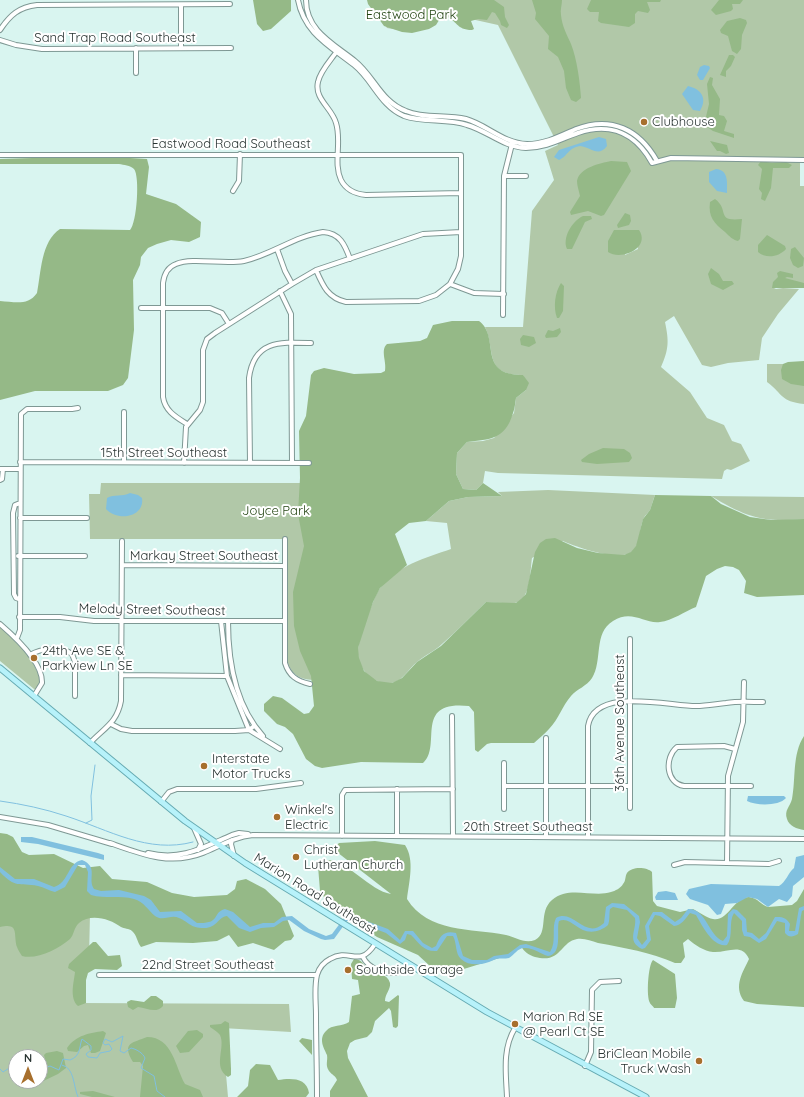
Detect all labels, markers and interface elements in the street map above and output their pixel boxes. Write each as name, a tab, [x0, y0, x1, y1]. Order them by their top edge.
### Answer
park label: Eastwood Park	[366, 7, 456, 23]
street label: Sand Trap Road Southeast	[34, 30, 196, 46]
place label: Clubhouse	[652, 114, 715, 130]
marker: Clubhouse	[639, 117, 649, 127]
street label: Eastwood Road Southeast	[151, 136, 311, 152]
street label: 15th Street Southeast	[101, 445, 227, 461]
park label: Joyce Park	[242, 503, 310, 519]
street label: Markay Street Southeast	[130, 548, 278, 564]
street label: Melody Street Southeast	[78, 601, 226, 619]
place label: 24th Ave SE & Parkview Ln SE	[42, 643, 133, 674]
marker: 24th Ave SE & Parkview Ln SE	[29, 653, 39, 663]
street label: 36th Avenue Southeast	[612, 654, 628, 792]
place label: Interstate Motor Trucks	[212, 751, 291, 782]
marker: Interstate Motor Trucks	[199, 761, 209, 771]
place label: Winkel's Electric	[285, 802, 333, 833]
marker: Winkel's Electric	[272, 812, 282, 822]
street label: 20th Street Southeast	[463, 819, 593, 835]
place label: Christ Lutheran Church	[304, 842, 403, 873]
street label: Marion Road Southeast	[251, 850, 379, 938]
marker: Christ Lutheran Church	[291, 852, 301, 862]
street label: 22nd Street Southeast	[142, 957, 274, 973]
place label: Southside Garage	[356, 962, 463, 978]
marker: Southside Garage	[343, 965, 353, 975]
place label: Marion Rd SE @ Pearl Ct SE	[523, 1009, 605, 1040]
marker: Marion Rd SE @ Pearl Ct SE	[510, 1019, 520, 1029]
place label: BriClean Mobile Truck Wash	[598, 1046, 691, 1077]
north arrow	[8, 1049, 48, 1089]
text: N	[24, 1051, 32, 1065]
marker: BriClean Mobile Truck Wash	[694, 1056, 704, 1066]

